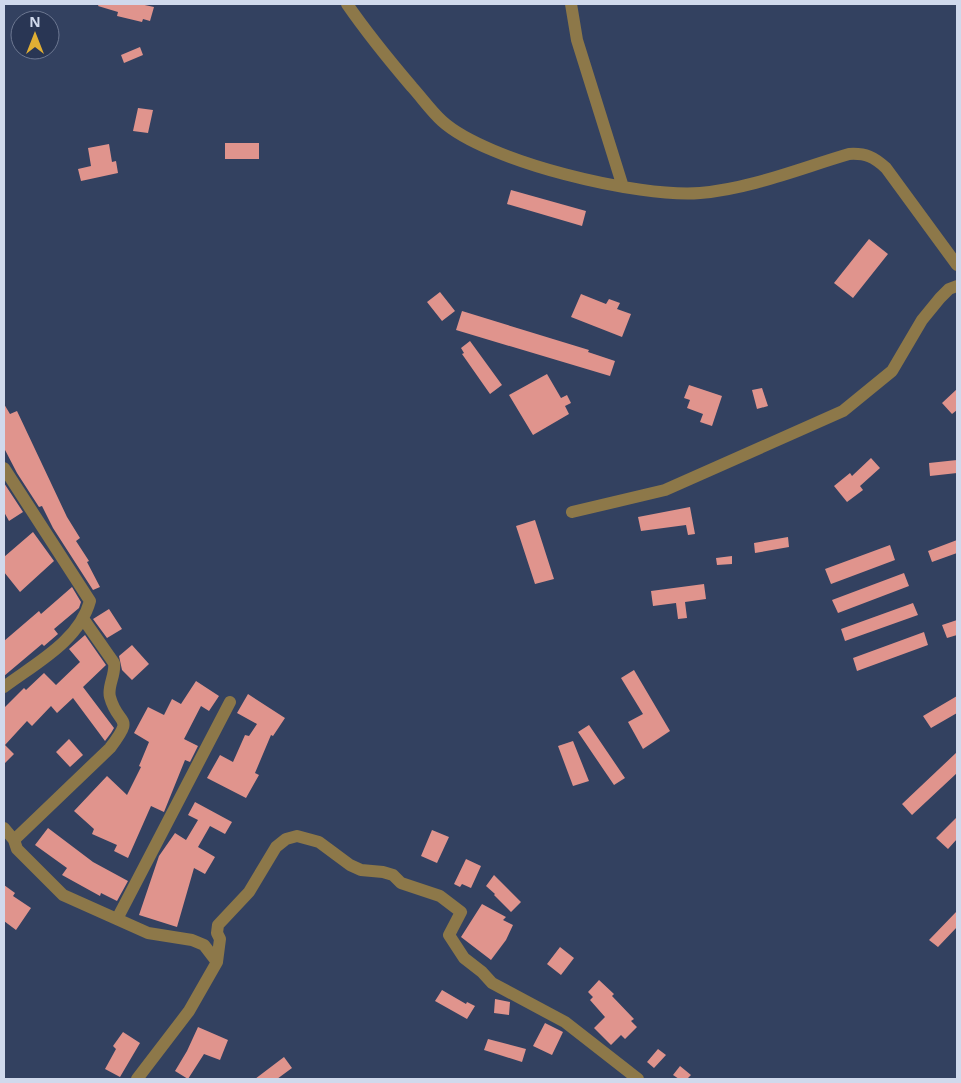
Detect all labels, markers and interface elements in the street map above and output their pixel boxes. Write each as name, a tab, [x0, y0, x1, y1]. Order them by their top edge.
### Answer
north arrow	[10, 10, 60, 60]
text: N	[29, 12, 41, 31]

